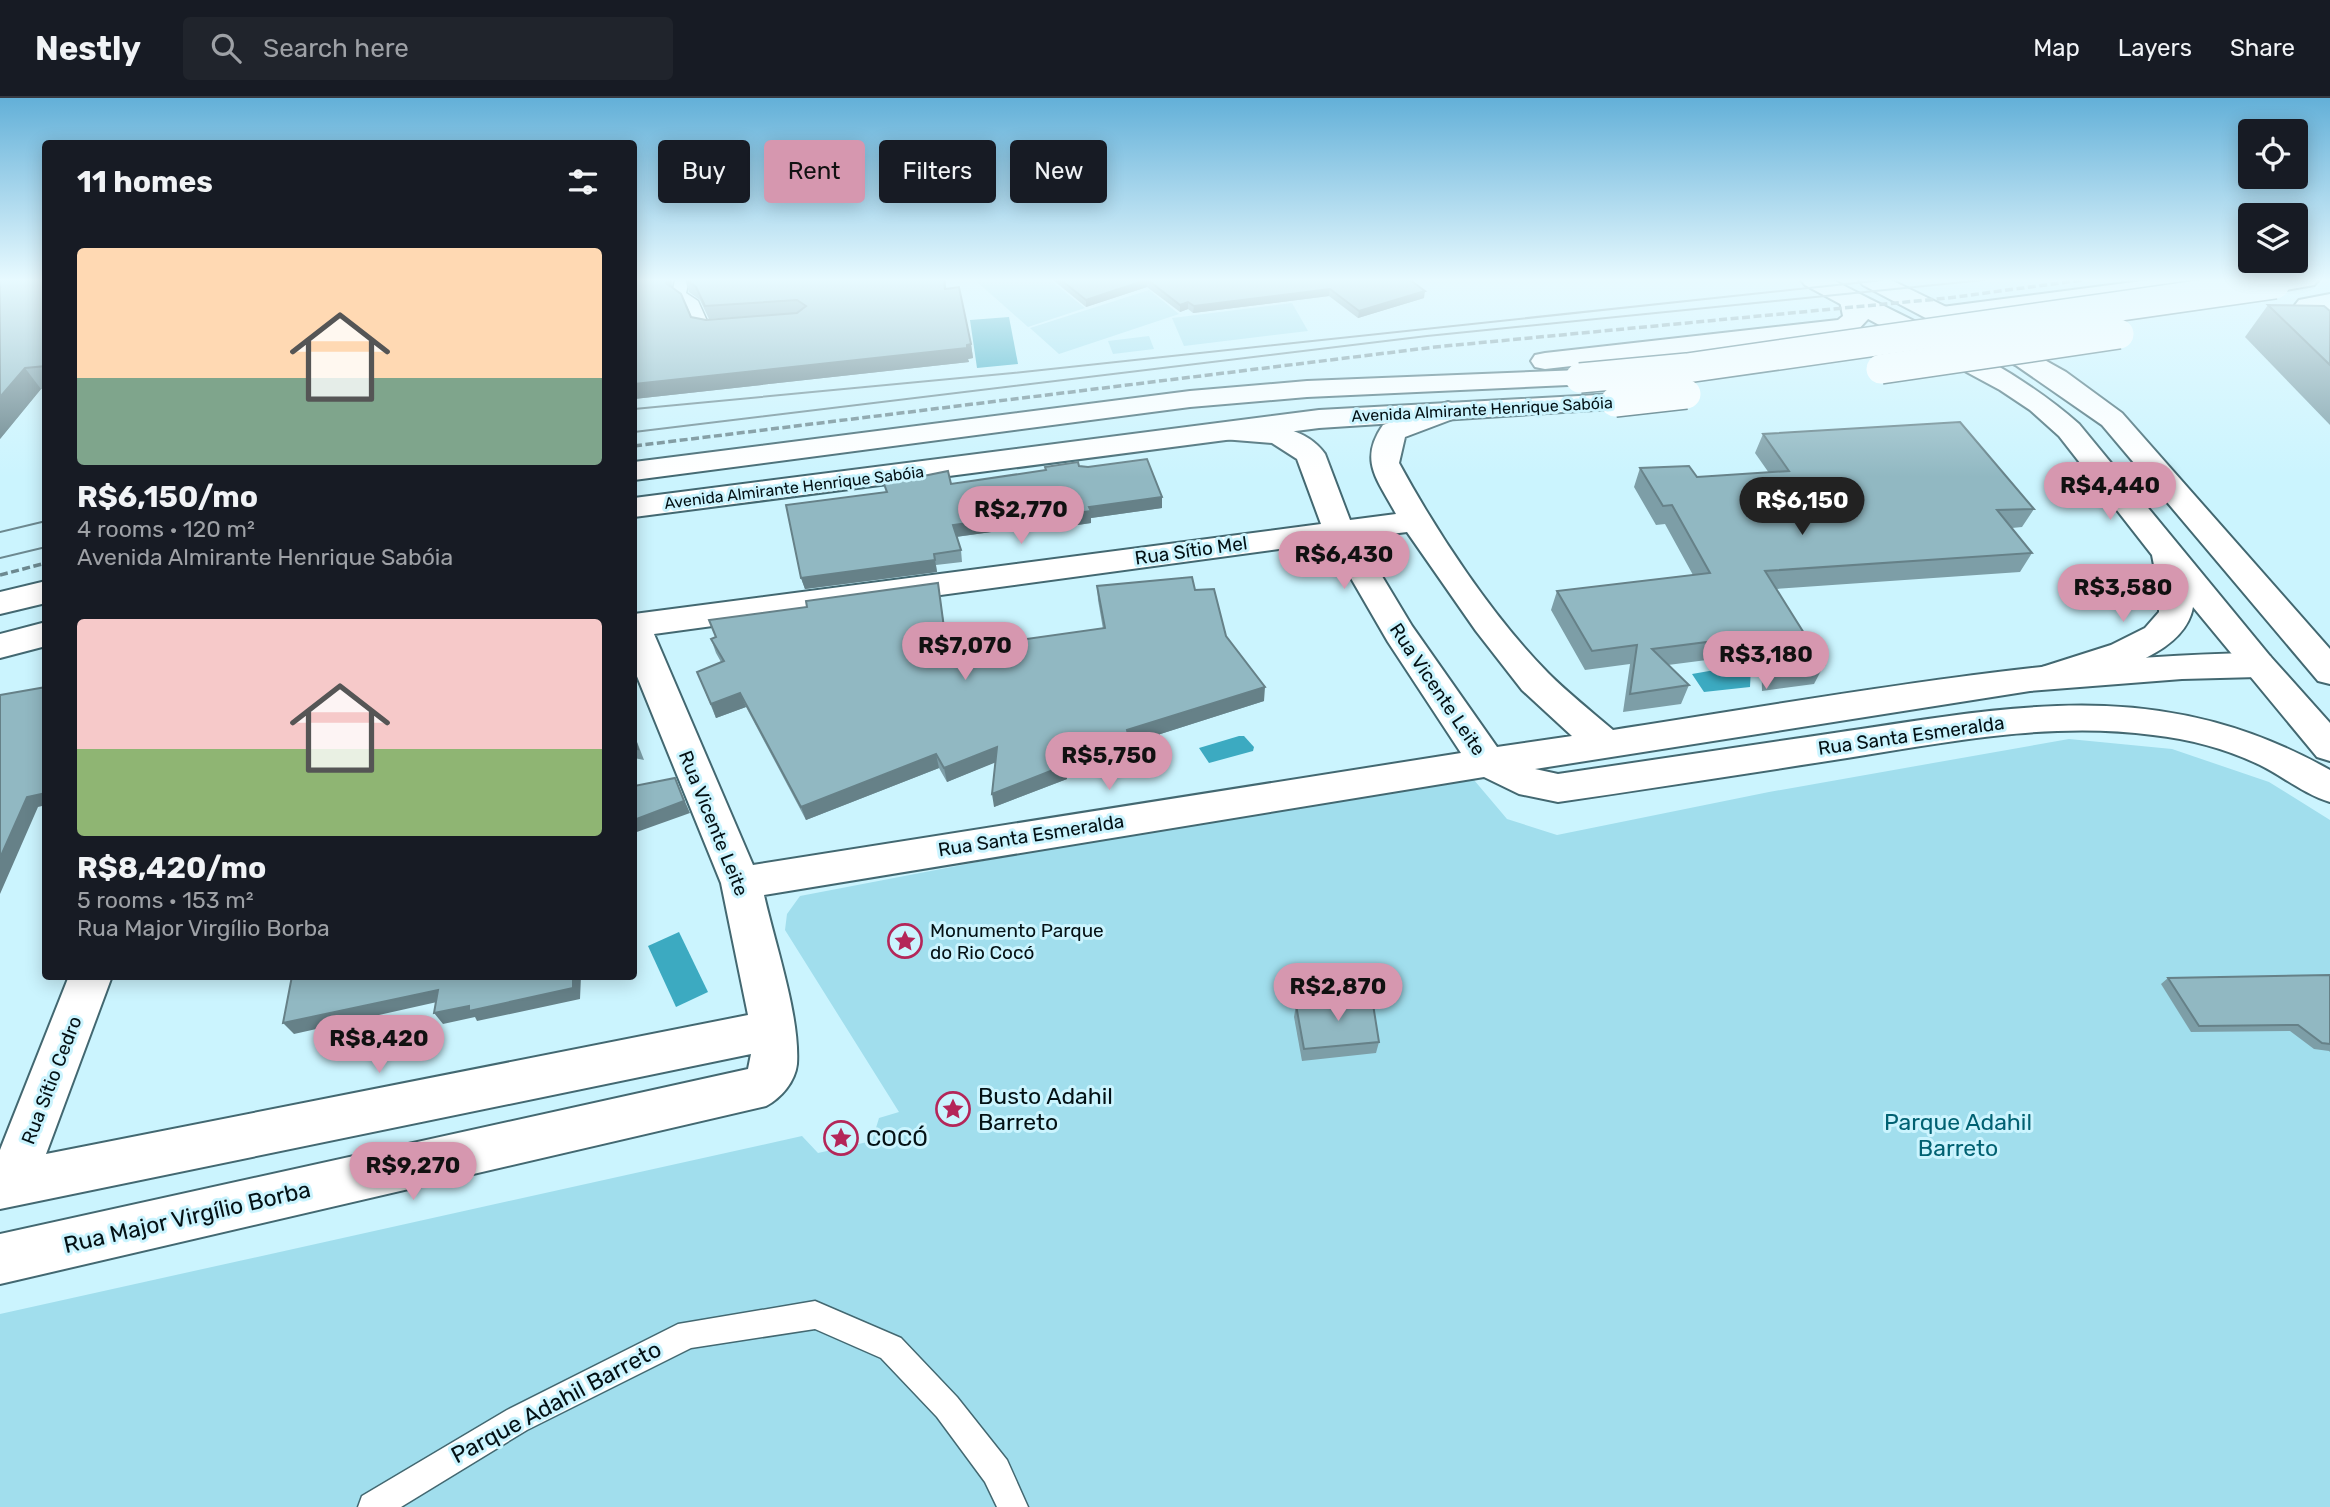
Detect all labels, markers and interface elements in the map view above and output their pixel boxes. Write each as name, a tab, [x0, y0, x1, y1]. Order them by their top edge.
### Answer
search box	[183, 17, 673, 80]
text: Nestly	[35, 29, 141, 68]
icon: search	[207, 29, 245, 67]
text: Search here	[263, 33, 409, 64]
text: Map	[2033, 34, 2080, 62]
text: Layers	[2118, 34, 2192, 62]
text: Share	[2230, 34, 2295, 62]
map controls	[2238, 119, 2308, 273]
button: locate	[2238, 119, 2308, 189]
chip: Buy	[658, 140, 750, 203]
chip: Rent	[764, 140, 865, 203]
chip: Filters	[879, 140, 996, 203]
chip: New	[1010, 140, 1107, 203]
icon: filters	[564, 163, 602, 201]
text: 11 homes	[77, 164, 213, 200]
button: layers	[2238, 203, 2308, 273]
icon: home	[277, 294, 403, 420]
street label: Avenida Almirante Henrique Sabóia	[1351, 393, 1613, 426]
street label: Avenida Almirante Henrique Sabóia	[663, 462, 925, 513]
pin: R$4,440	[2045, 462, 2175, 522]
text: R$4,440	[2060, 471, 2160, 499]
pin: R$6,150	[1737, 478, 1867, 537]
text: R$6,150/mo	[77, 479, 258, 515]
pin: R$2,770	[956, 486, 1086, 546]
text: R$6,150	[1755, 486, 1849, 514]
text: R$2,770	[974, 495, 1068, 523]
text: 4 rooms · 120 m²	[77, 515, 255, 543]
street label: Rua Sítio Mel	[1133, 531, 1249, 570]
pin: R$6,430	[1279, 532, 1409, 591]
text: R$6,430	[1295, 540, 1393, 568]
text: Avenida Almirante Henrique Sabóia	[77, 543, 453, 571]
pin: R$3,580	[2058, 564, 2188, 624]
text: R$3,580	[2074, 573, 2172, 601]
street label: Rua Vicente Leite	[1385, 619, 1490, 760]
pin: R$7,070	[900, 622, 1030, 682]
text: R$7,070	[918, 631, 1012, 659]
pin: R$3,180	[1701, 632, 1831, 691]
text: R$3,180	[1719, 640, 1813, 668]
icon: home	[277, 665, 403, 791]
street label: Rua Santa Esmeralda	[1816, 711, 2006, 760]
pin: R$5,750	[1044, 732, 1174, 792]
text: R$5,750	[1061, 741, 1157, 769]
street label: Rua Vicente Leite	[674, 747, 753, 899]
street label: Rua Santa Esmeralda	[936, 809, 1126, 862]
text: R$8,420/mo	[77, 850, 266, 886]
text: 5 rooms · 153 m²	[77, 886, 254, 914]
text: Rua Major Virgílio Borba	[77, 914, 330, 942]
place label: Monumento Parque do Rio Cocó	[930, 919, 1104, 964]
place icon: Monumento Parque do Rio Cocó	[886, 922, 924, 960]
pin: R$2,870	[1273, 964, 1403, 1023]
text: R$2,870	[1290, 972, 1386, 1000]
street label: Rua Sítio Cedro	[16, 1013, 86, 1148]
pin: R$8,420	[314, 1016, 444, 1075]
text: R$8,420	[329, 1024, 429, 1052]
place label: Busto Adahil Barreto	[978, 1082, 1113, 1136]
place icon: Busto Adahil Barreto	[934, 1090, 972, 1128]
park label: Parque Adahil Barreto	[1884, 1108, 2032, 1162]
place icon: COCÓ	[822, 1119, 860, 1157]
place label: COCÓ	[866, 1124, 928, 1152]
pin: R$9,270	[348, 1142, 478, 1202]
text: R$9,270	[366, 1151, 460, 1179]
street label: Rua Major Virgílio Borba	[61, 1175, 313, 1259]
street label: Parque Adahil Barreto	[446, 1335, 666, 1469]

